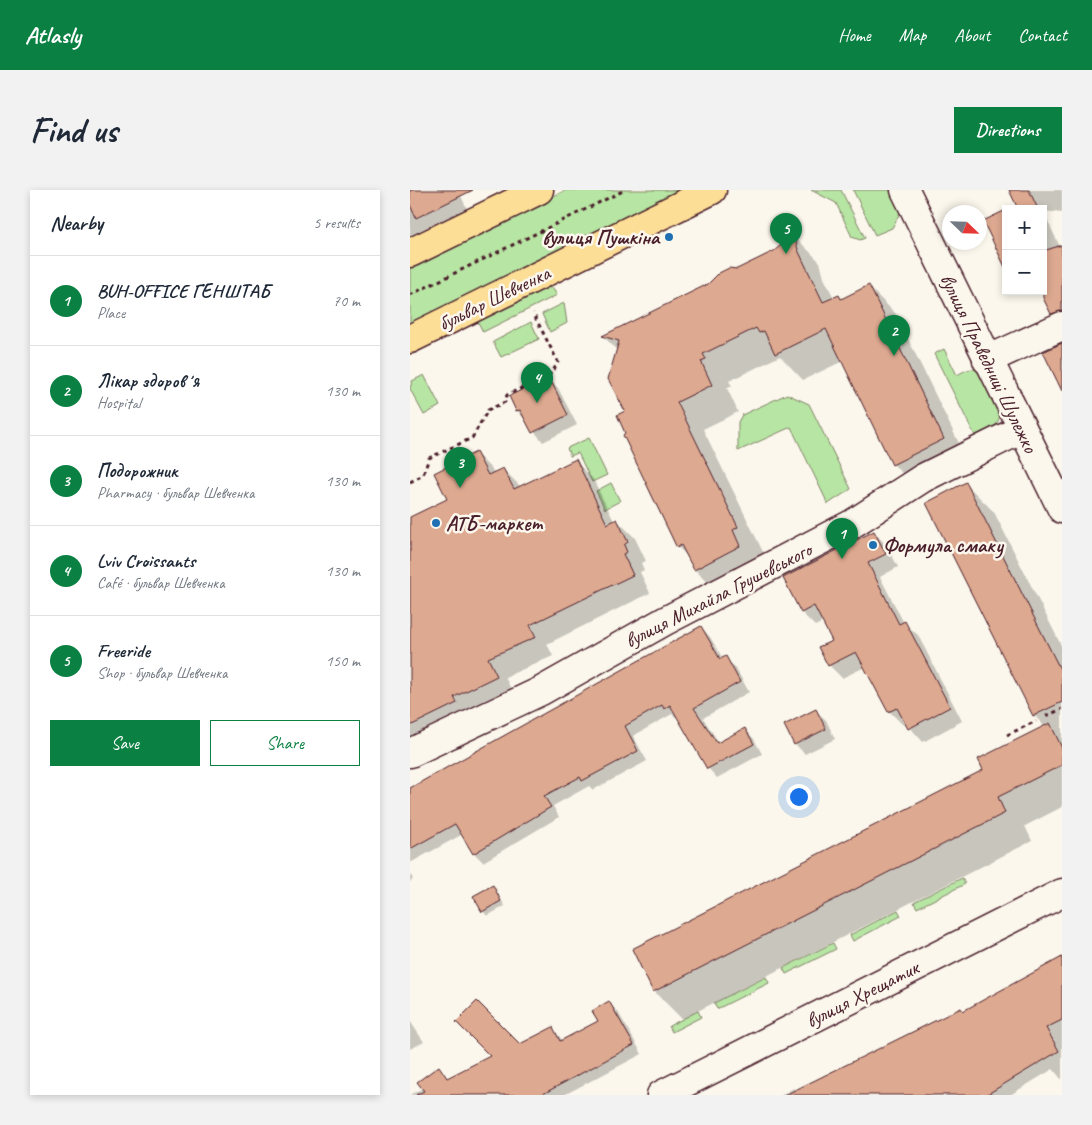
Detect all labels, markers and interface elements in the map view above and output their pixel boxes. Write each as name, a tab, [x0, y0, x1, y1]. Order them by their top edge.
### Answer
text: Atlasly	[25, 20, 81, 50]
text: Home	[838, 24, 871, 46]
text: Map	[899, 24, 926, 46]
text: About	[954, 24, 990, 46]
text: Contact	[1018, 24, 1067, 46]
button: Directions	[954, 107, 1062, 153]
text: Find us	[30, 108, 117, 153]
north arrow	[942, 205, 987, 250]
map controls	[1002, 205, 1047, 295]
button: +	[1002, 205, 1047, 250]
text: Nearby	[50, 210, 103, 236]
text: 5 results	[313, 213, 360, 233]
pin: 5	[770, 213, 802, 254]
place label: вулиця Пушкіна	[542, 224, 661, 250]
marker: вулиця Пушкіна	[663, 231, 675, 243]
button: −	[1002, 250, 1047, 295]
street label: бульвар Шевченка	[434, 259, 556, 336]
street label: вулиця Праведниці Шулежко	[934, 269, 1044, 458]
text: BUH-OFFICE ГЕНШТАБ	[97, 279, 270, 303]
text: 1	[62, 291, 70, 311]
text: 70 m	[333, 291, 360, 311]
text: Place	[97, 303, 125, 323]
pin: 2	[878, 315, 910, 356]
pin: 4	[521, 362, 553, 403]
text: Лікар здоровʼя	[97, 369, 199, 393]
text: 2	[62, 381, 70, 401]
text: 130 m	[326, 381, 360, 401]
text: Hospital	[97, 393, 141, 413]
pin: 3	[444, 447, 476, 488]
text: Подорожник	[97, 459, 178, 483]
text: 3	[62, 471, 70, 491]
text: 130 m	[326, 471, 360, 491]
text: Pharmacy · бульвар Шевченка	[97, 483, 254, 503]
place label: АТБ-маркет	[446, 510, 544, 536]
marker: АТБ-маркет	[430, 517, 442, 529]
pin: 1	[826, 518, 858, 559]
place label: Формула смаку	[883, 532, 1005, 559]
street label: вулиця Михайла Грушевського	[620, 535, 818, 653]
marker: Формула смаку	[867, 539, 879, 551]
text: Lviv Croissants	[97, 549, 195, 573]
text: 4	[62, 561, 70, 581]
text: 130 m	[326, 561, 360, 581]
text: Café · бульвар Шевченка	[97, 573, 225, 593]
text: Freeride	[97, 639, 150, 663]
text: 5	[63, 651, 69, 671]
text: 150 m	[326, 651, 360, 671]
text: Shop · бульвар Шевченка	[97, 663, 227, 683]
button: Save	[50, 720, 200, 766]
button: Share	[210, 720, 360, 766]
your location	[786, 784, 812, 810]
street label: вулиця Хрещатик	[801, 953, 925, 1034]

